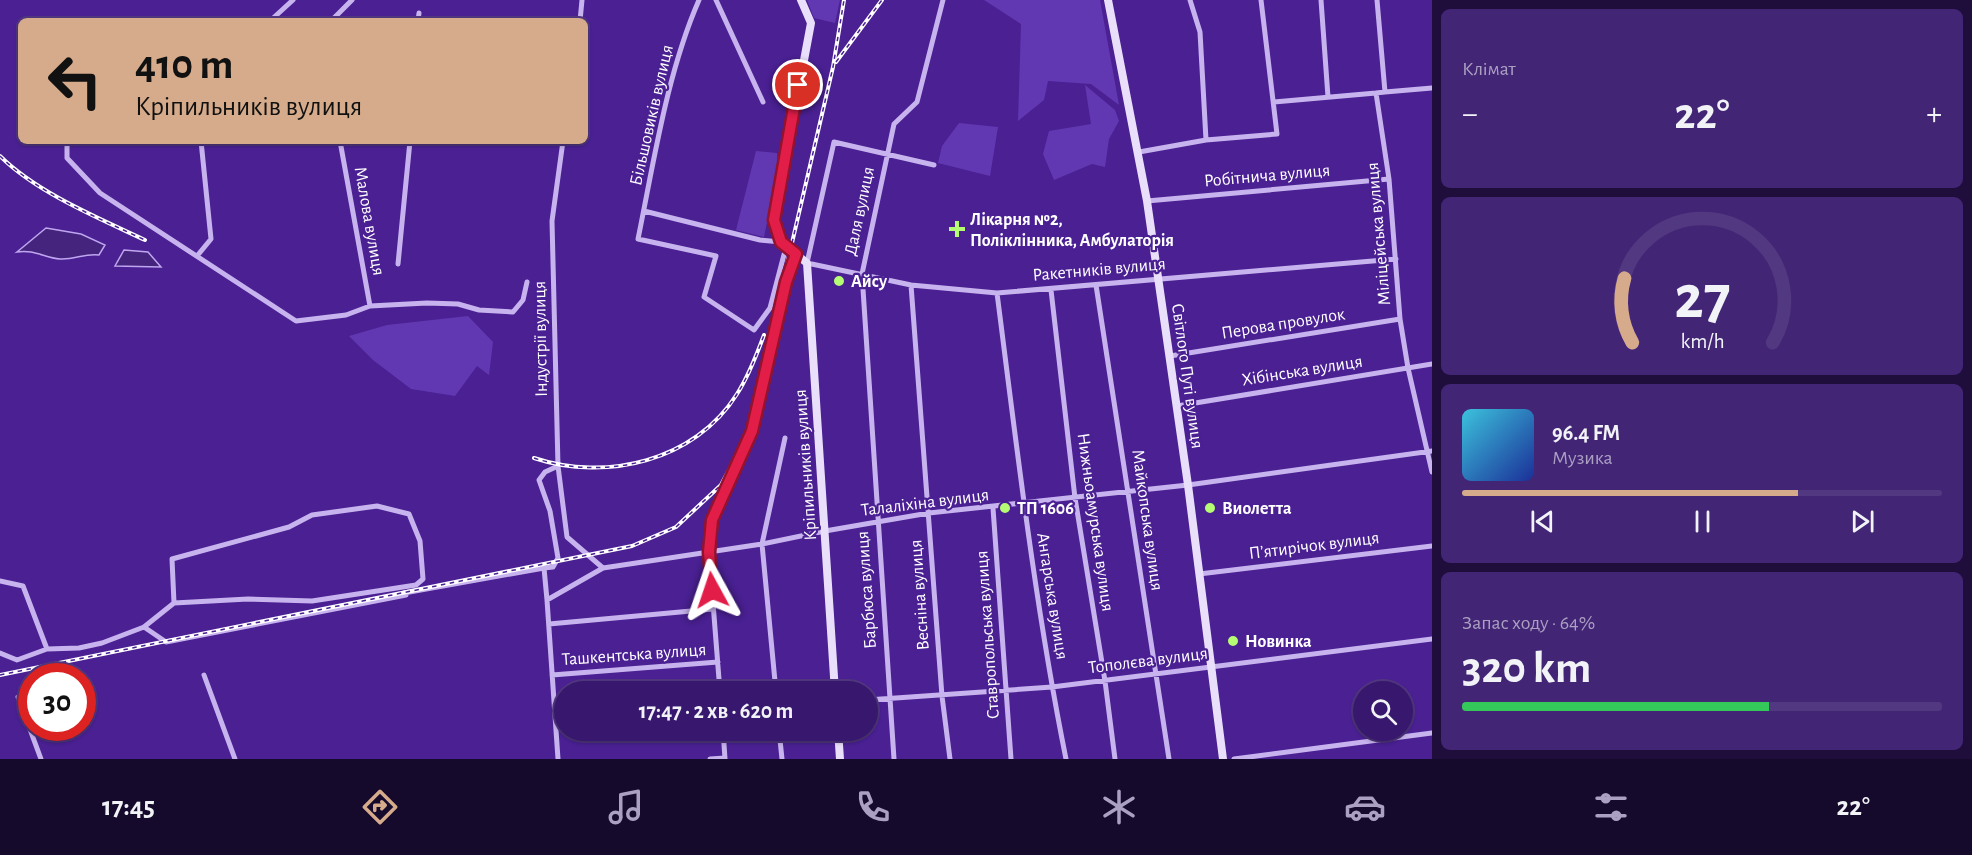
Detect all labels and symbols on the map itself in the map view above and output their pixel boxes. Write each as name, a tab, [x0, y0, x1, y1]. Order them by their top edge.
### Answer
street label: Більшовиків вулиця	[627, 43, 677, 187]
pin	[772, 59, 823, 110]
street label: Робітнича вулиця	[1203, 161, 1331, 190]
street label: Міліцейська вулиця	[1364, 162, 1394, 306]
street label: Малова вулиця	[351, 165, 387, 277]
street label: Даля вулиця	[842, 165, 878, 257]
place label: Лікарня №2, Поліклінника, Амбулаторія	[970, 211, 1174, 250]
marker: Лікарня №2, Поліклінника, Амбулаторія	[948, 220, 966, 238]
street label: Ракетників вулиця	[1032, 255, 1166, 285]
place label: Айсу	[851, 273, 888, 291]
marker: Айсу	[832, 274, 846, 288]
street label: Індустрії вулиця	[531, 281, 551, 397]
street label: Світлого Путі вулиця	[1168, 302, 1206, 450]
street label: Перова провулок	[1220, 305, 1347, 343]
street label: Хібінська вулиця	[1240, 352, 1364, 389]
street label: Кріпильників вулиця	[792, 389, 820, 541]
street label: Нижньоамурська вулиця	[1074, 432, 1116, 613]
street label: Майкопська вулиця	[1128, 448, 1166, 592]
street label: Талаліхіна вулиця	[860, 486, 990, 520]
place label: ТП 1606	[1017, 500, 1074, 518]
place label: Виолетта	[1222, 500, 1292, 518]
marker: ТП 1606	[998, 501, 1012, 515]
marker: Виолетта	[1203, 501, 1217, 515]
street label: П’ятирічок вулиця	[1248, 529, 1380, 563]
street label: Барбюса вулиця	[853, 530, 880, 650]
street label: Ангарська вулиця	[1033, 531, 1071, 661]
street label: Весніна вулиця	[907, 539, 933, 651]
street label: Ставропольська вулиця	[973, 550, 1003, 720]
position arrow	[680, 558, 744, 622]
place label: Новинка	[1245, 633, 1312, 651]
marker: Новинка	[1226, 634, 1240, 648]
street label: Ташкентська вулиця	[561, 641, 707, 669]
street label: Тополєва вулиця	[1087, 645, 1209, 677]
speed limit sign: 30	[18, 663, 96, 741]

